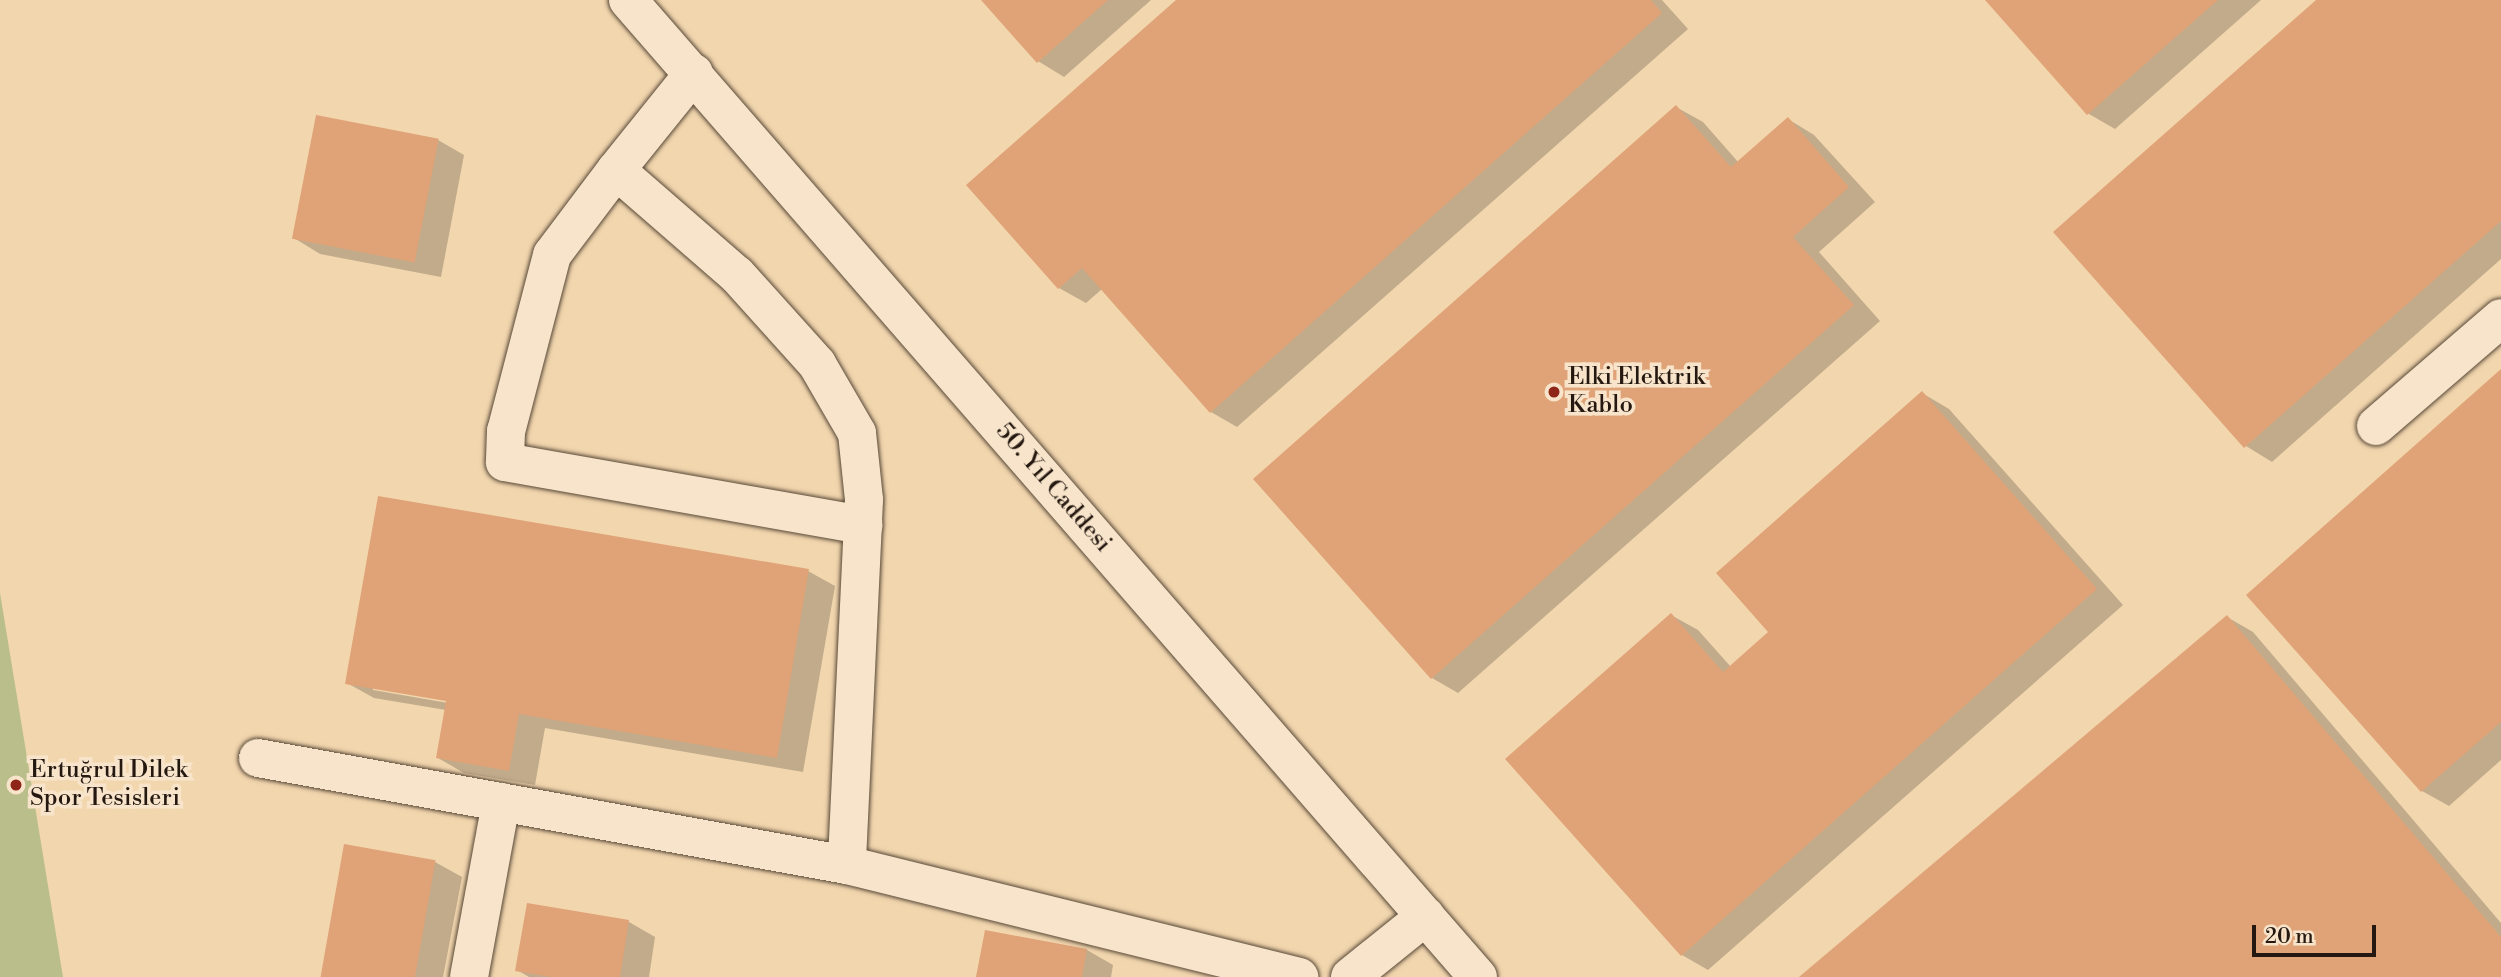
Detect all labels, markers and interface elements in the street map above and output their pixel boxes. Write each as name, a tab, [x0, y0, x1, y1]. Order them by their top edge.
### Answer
place label: Elki Elektrik Kablo	[1568, 364, 1705, 420]
marker: Elki Elektrik Kablo	[1546, 384, 1562, 400]
street label: 50. Yıl Caddesi	[989, 418, 1117, 558]
place label: Ertuğrul Dilek Spor Tesisleri	[30, 757, 188, 813]
marker: Ertuğrul Dilek Spor Tesisleri	[8, 777, 24, 793]
scale bar	[2256, 911, 2380, 955]
text: 20 m	[2265, 924, 2314, 950]

